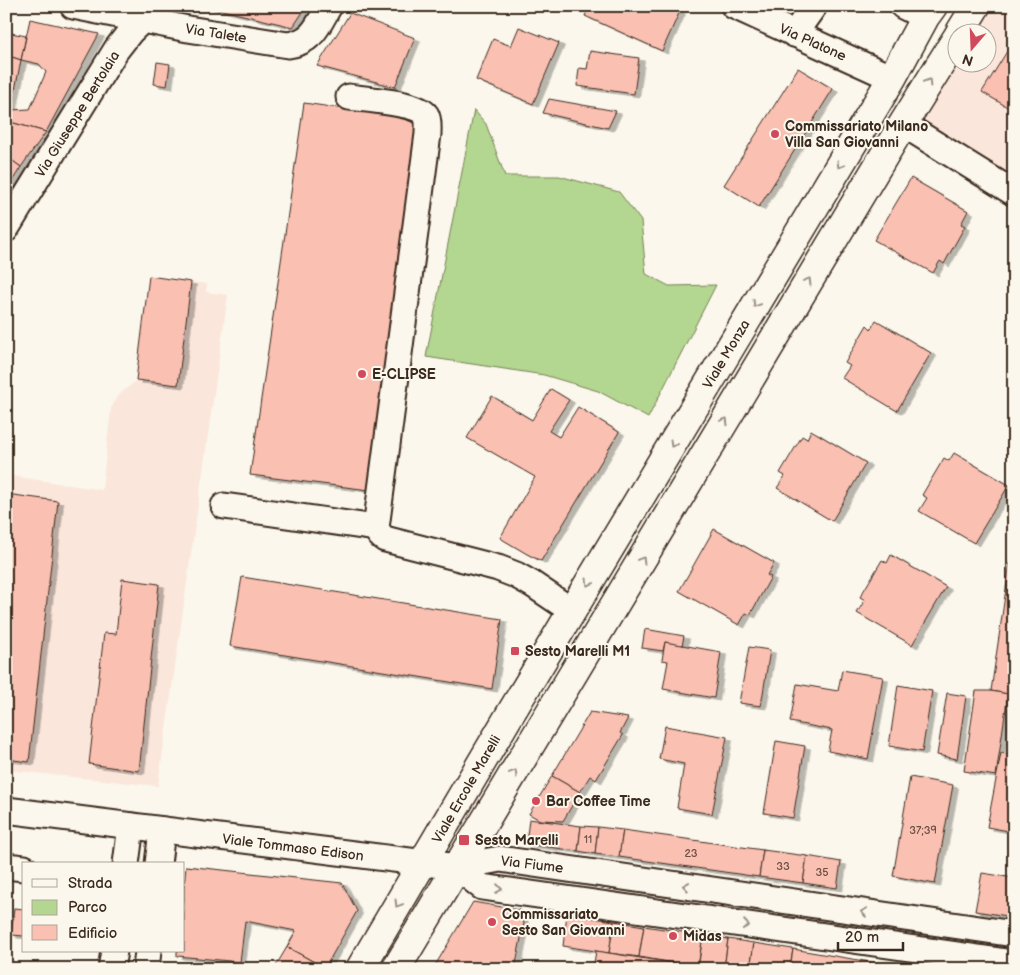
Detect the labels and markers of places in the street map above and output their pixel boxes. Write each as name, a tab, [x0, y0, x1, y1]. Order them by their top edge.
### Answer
place label: Commissariato Milano Villa San Giovanni	[785, 118, 928, 151]
marker: Commissariato Milano Villa San Giovanni	[769, 128, 781, 140]
place label: E-CLIPSE	[372, 366, 436, 383]
marker: E-CLIPSE	[356, 368, 368, 380]
place label: Sesto Marelli M1	[525, 643, 630, 660]
marker: Sesto Marelli M1	[509, 645, 521, 657]
place label: Bar Coffee Time	[546, 793, 651, 810]
marker: Bar Coffee Time	[530, 795, 542, 807]
place label: Sesto Marelli	[475, 832, 559, 849]
marker: Sesto Marelli	[457, 833, 471, 847]
place label: Commissariato Sesto San Giovanni	[502, 906, 625, 939]
marker: Commissariato Sesto San Giovanni	[486, 916, 498, 928]
place label: Midas	[683, 928, 722, 945]
marker: Midas	[667, 930, 679, 942]

